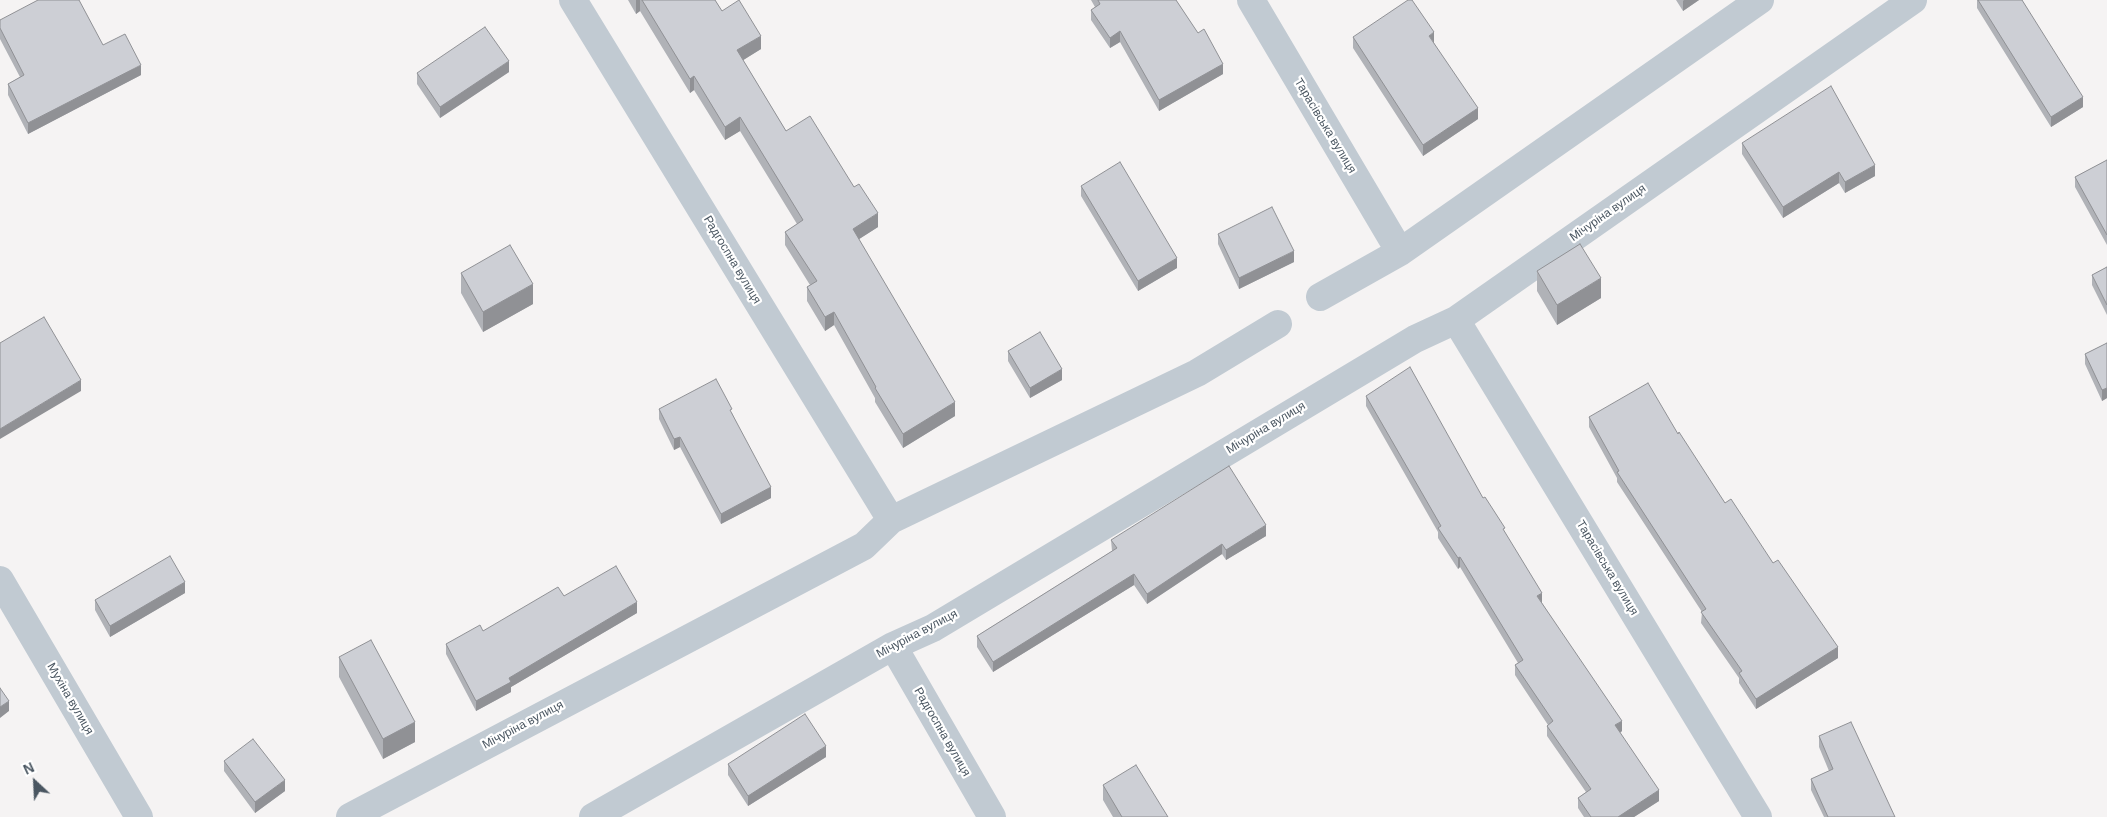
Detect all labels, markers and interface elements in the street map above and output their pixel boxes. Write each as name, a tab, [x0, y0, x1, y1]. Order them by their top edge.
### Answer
street label: Тарасівська вулиця	[1291, 76, 1359, 176]
street label: Мічуріна вулиця	[1567, 181, 1649, 245]
street label: Радгоспна вулиця	[700, 213, 764, 307]
street label: Мічуріна вулиця	[1224, 399, 1308, 457]
street label: Тарасівська вулиця	[1573, 518, 1641, 618]
street label: Мічуріна вулиця	[874, 607, 960, 661]
street label: Мухіна вулиця	[44, 661, 96, 737]
street label: Радгоспна вулиця	[911, 685, 973, 779]
street label: Мічуріна вулиця	[480, 698, 566, 752]
north arrow	[10, 757, 60, 807]
text: N	[21, 759, 37, 778]

